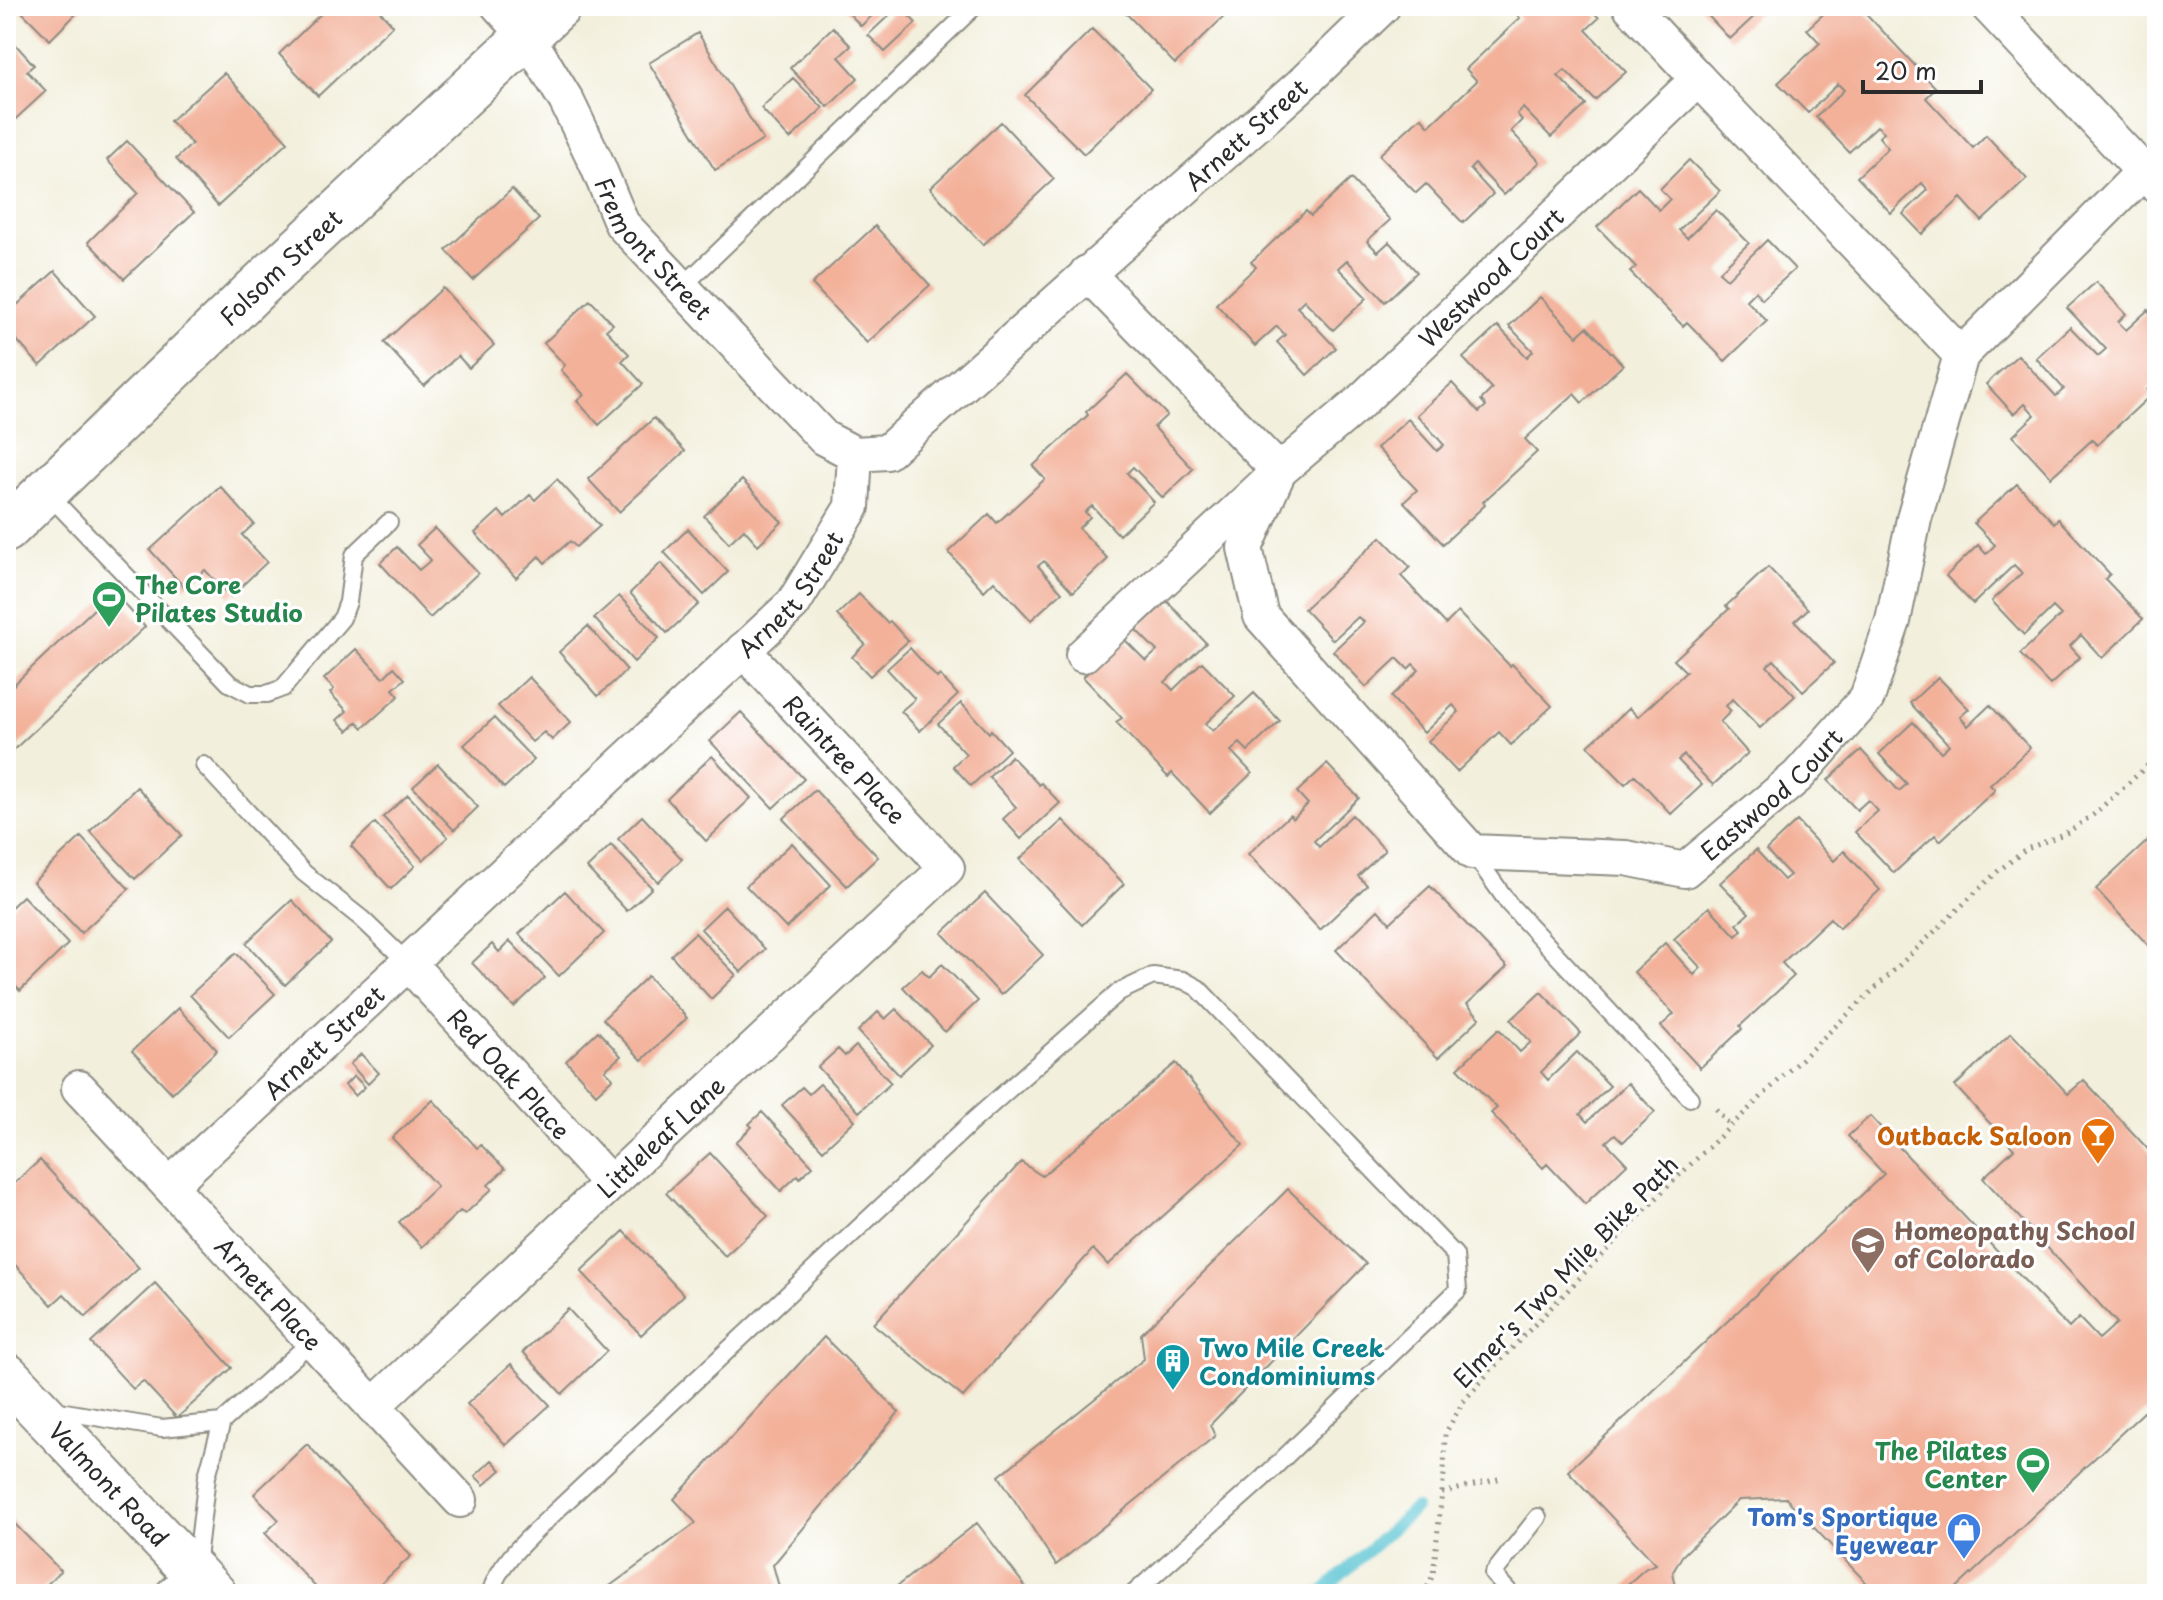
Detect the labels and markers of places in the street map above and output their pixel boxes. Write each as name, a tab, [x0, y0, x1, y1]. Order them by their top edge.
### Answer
place label: The Core Pilates Studio	[135, 566, 303, 630]
sports icon: The Core Pilates Studio	[90, 579, 128, 629]
bar icon: Outback Saloon	[2079, 1116, 2117, 1166]
place label: Outback Saloon	[1877, 1117, 2072, 1153]
place label: Homeopathy School of Colorado	[1894, 1212, 2135, 1276]
school or university icon: Homeopathy School of Colorado	[1849, 1225, 1887, 1275]
place label: Two Mile Creek Condominiums	[1199, 1329, 1385, 1393]
building icon: Two Mile Creek Condominiums	[1154, 1342, 1192, 1392]
place label: The Pilates Center	[1875, 1432, 2008, 1496]
sports icon: The Pilates Center	[2014, 1445, 2052, 1495]
place label: Tom's Sportique Eyewear	[1747, 1498, 1939, 1562]
shop icon: Tom's Sportique Eyewear	[1945, 1511, 1983, 1561]

